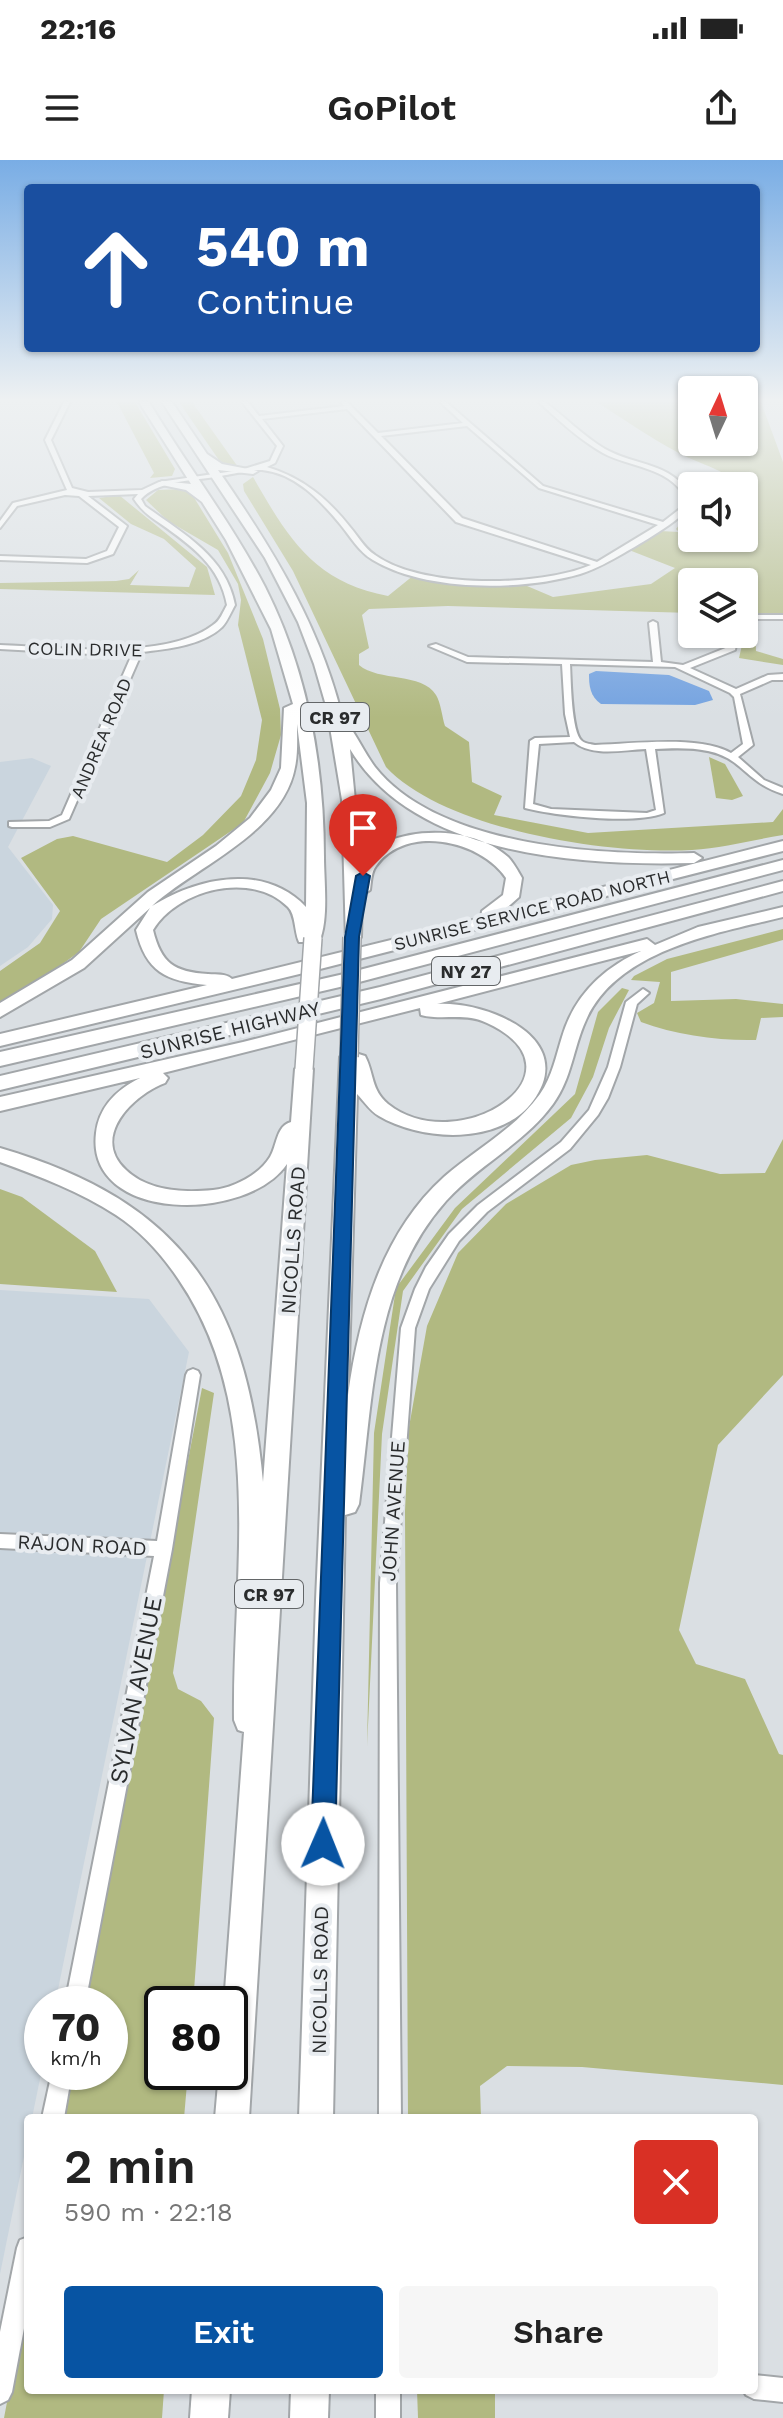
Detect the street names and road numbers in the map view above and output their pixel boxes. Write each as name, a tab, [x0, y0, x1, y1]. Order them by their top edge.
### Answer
street label: COLIN DRIVE	[27, 638, 143, 660]
street label: ANDREA ROAD	[66, 675, 136, 801]
road number: CR 97	[301, 703, 369, 731]
street label: SUNRISE SERVICE ROAD NORTH	[392, 865, 672, 955]
road number: NY 27	[432, 957, 500, 985]
street label: SUNRISE HIGHWAY	[137, 996, 323, 1064]
street label: NICOLLS ROAD	[276, 1165, 310, 1315]
street label: JOHN AVENUE	[376, 1440, 410, 1582]
street label: RAJON ROAD	[17, 1530, 147, 1560]
road number: CR 97	[235, 1580, 303, 1608]
street label: SYLVAN AVENUE	[104, 1594, 168, 1786]
street label: NICOLLS ROAD	[307, 1906, 333, 2054]

